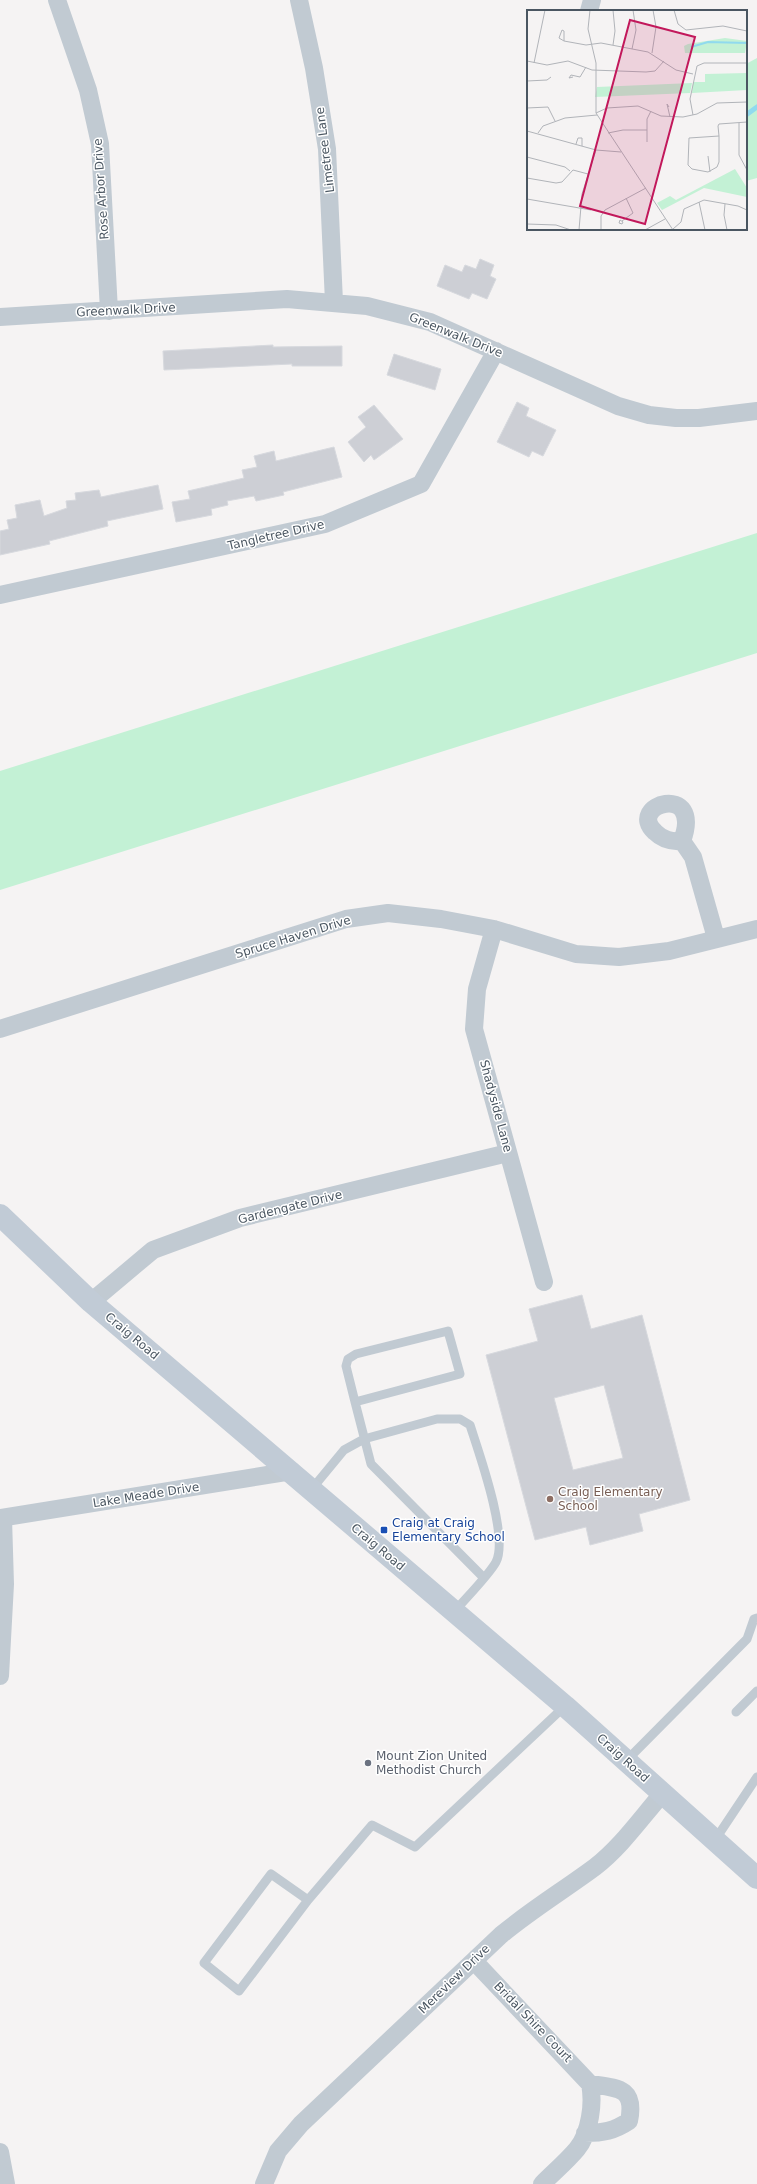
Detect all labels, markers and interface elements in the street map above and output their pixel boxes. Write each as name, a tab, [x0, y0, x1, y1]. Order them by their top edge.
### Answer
inset map	[527, 10, 747, 230]
street label: Limetree Lane	[313, 106, 337, 194]
street label: Rose Arbor Drive	[90, 138, 112, 240]
street label: Greenwalk Drive	[76, 300, 176, 320]
street label: Greenwalk Drive	[407, 310, 505, 360]
street label: Tangletree Drive	[225, 517, 326, 553]
street label: Spruce Haven Drive	[234, 913, 352, 961]
street label: Shadyside Lane	[477, 1058, 515, 1154]
street label: Gardengate Drive	[236, 1187, 344, 1227]
street label: Craig Road	[102, 1310, 162, 1362]
street label: Lake Meade Drive	[92, 1480, 200, 1510]
place label: Craig Elementary School	[558, 1485, 663, 1513]
marker: Craig Elementary School	[545, 1494, 555, 1504]
place label: Craig at Craig Elementary School	[392, 1516, 505, 1544]
street label: Craig Road	[348, 1521, 408, 1573]
marker: Craig at Craig Elementary School	[379, 1525, 389, 1535]
street label: Craig Road	[594, 1731, 652, 1785]
place label: Mount Zion United Methodist Church	[376, 1749, 487, 1777]
marker: Mount Zion United Methodist Church	[363, 1758, 373, 1768]
street label: Mereview Drive	[416, 1942, 492, 2016]
street label: Bridal Shire Court	[491, 1979, 575, 2065]

